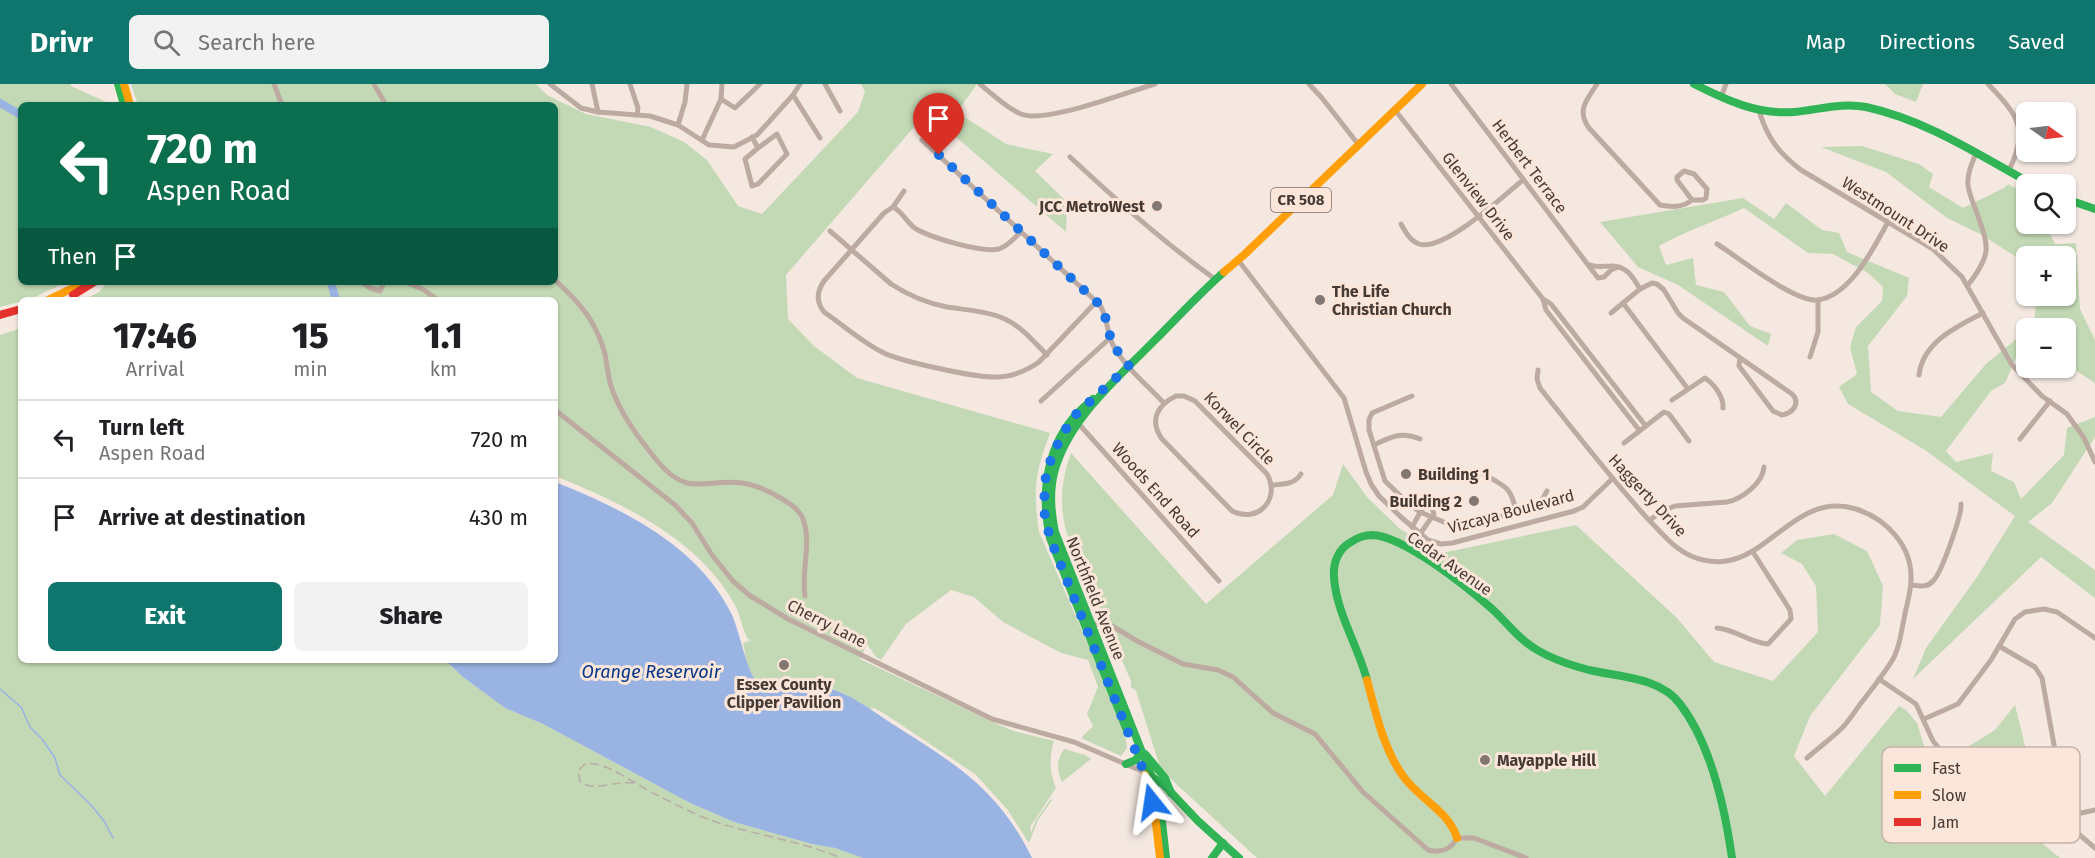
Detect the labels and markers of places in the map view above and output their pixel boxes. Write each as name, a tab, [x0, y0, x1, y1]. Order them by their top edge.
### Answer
pin	[913, 93, 964, 155]
place label: JCC MetroWest	[1038, 197, 1146, 216]
marker: JCC MetroWest	[1150, 199, 1164, 213]
place label: The Life Christian Church	[1332, 282, 1452, 319]
marker: The Life Christian Church	[1313, 293, 1327, 307]
place label: Building 1	[1418, 465, 1490, 484]
marker: Building 1	[1399, 467, 1413, 481]
place label: Building 2	[1390, 492, 1462, 511]
marker: Building 2	[1467, 494, 1481, 508]
marker: Essex County Clipper Pavilion	[777, 658, 791, 672]
place label: Essex County Clipper Pavilion	[727, 675, 841, 712]
place label: Mayapple Hill	[1497, 751, 1596, 770]
marker: Mayapple Hill	[1478, 753, 1492, 767]

